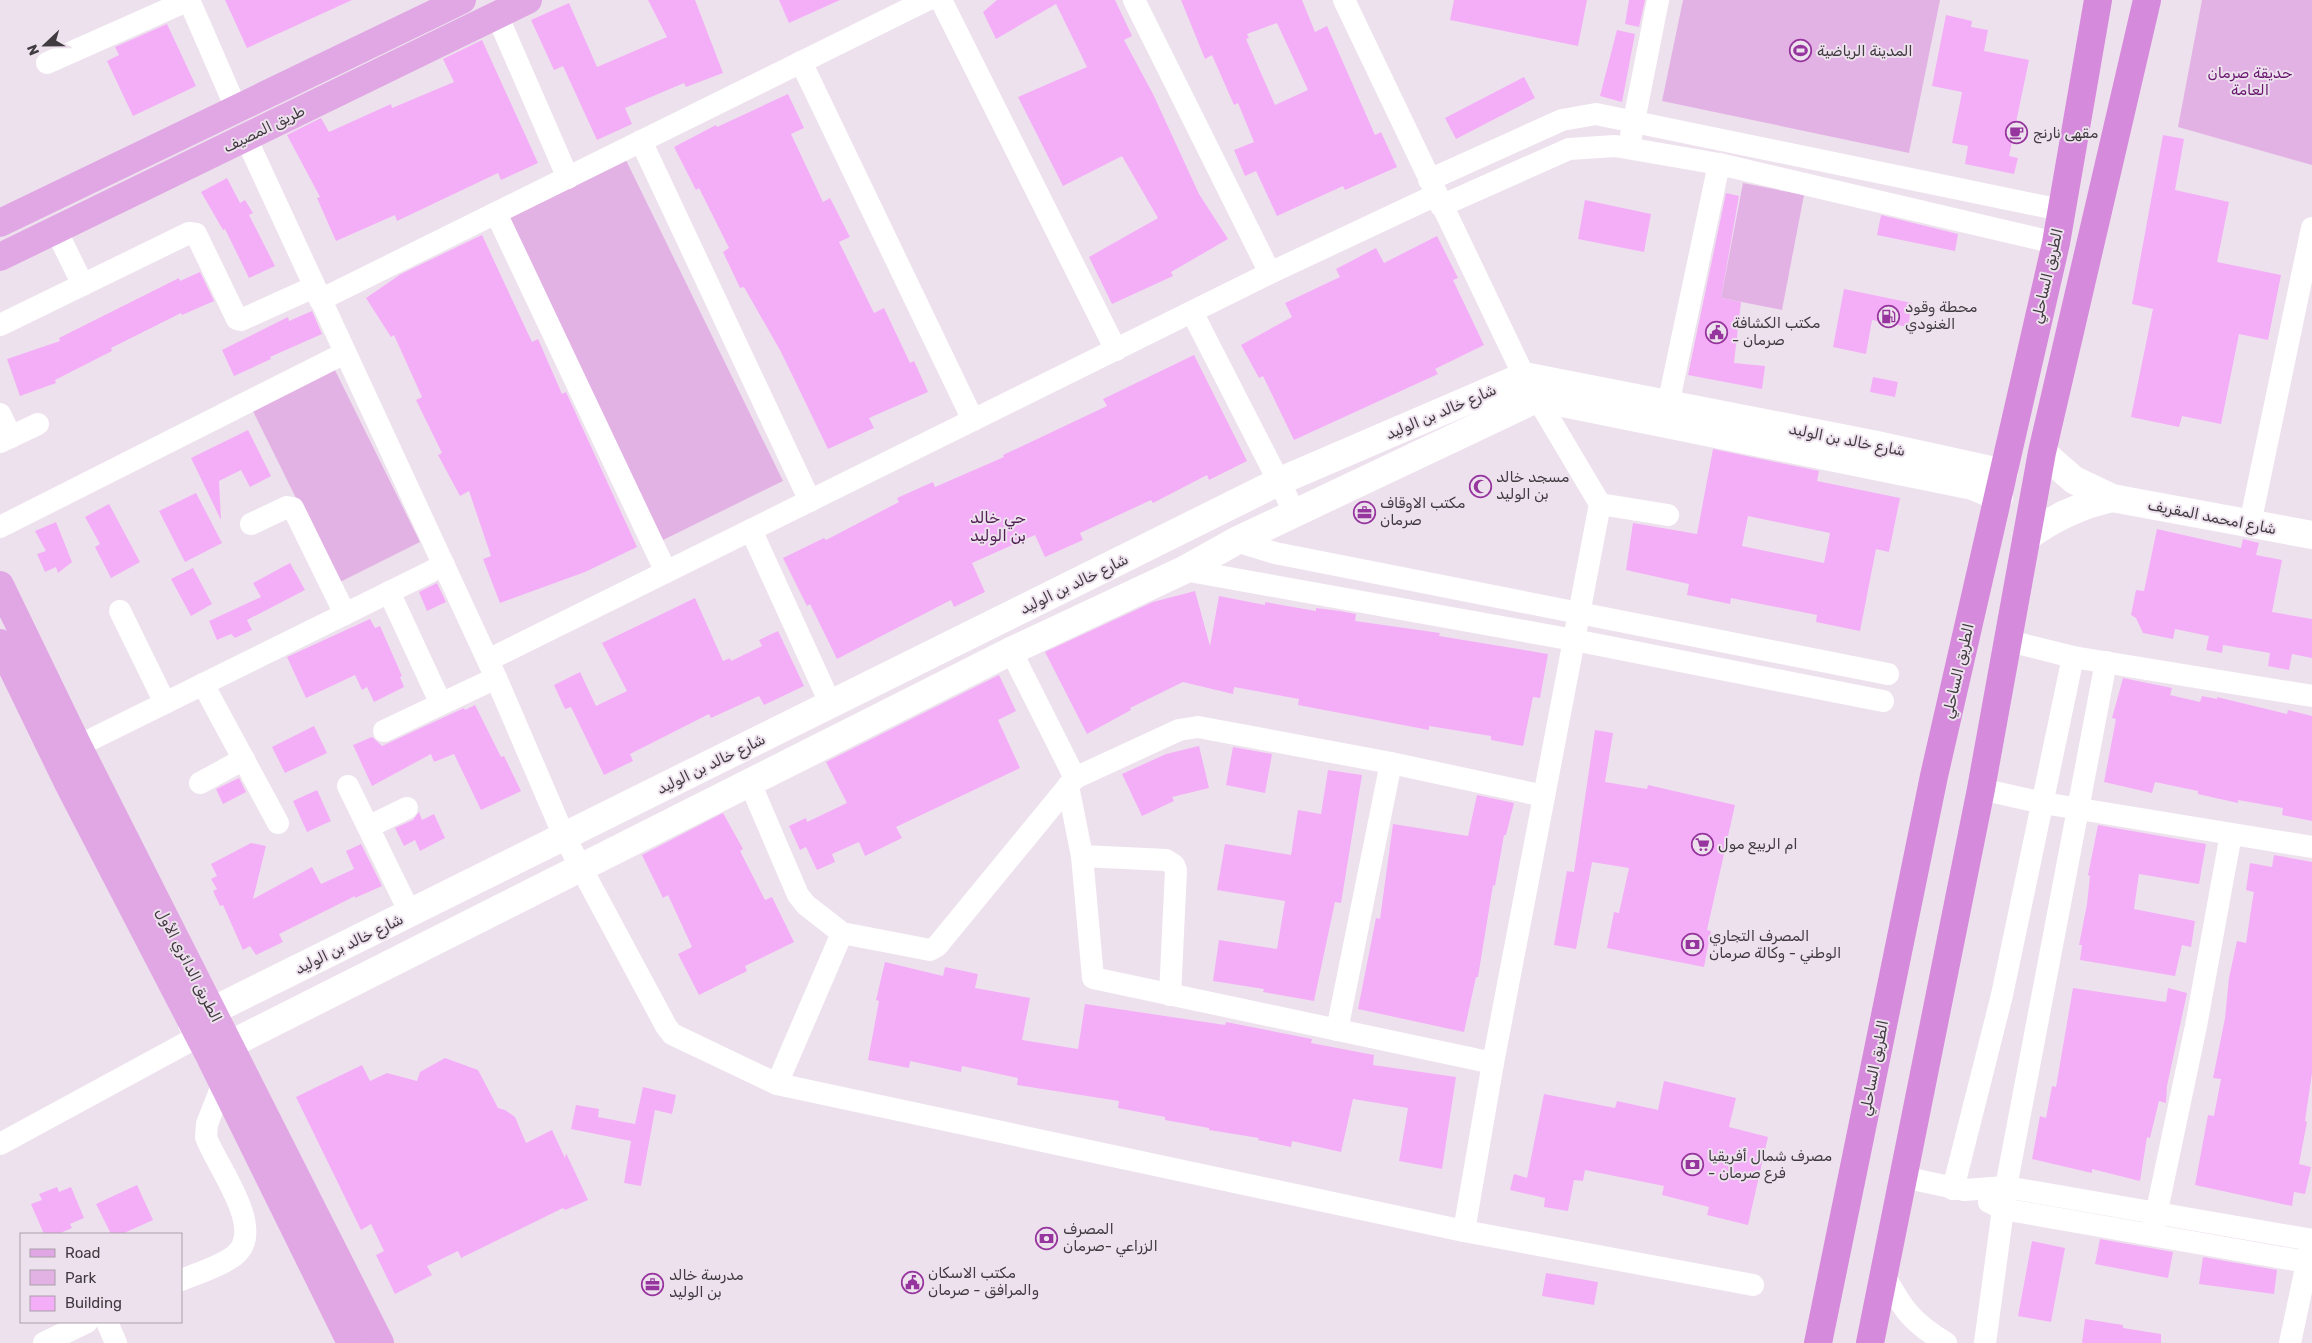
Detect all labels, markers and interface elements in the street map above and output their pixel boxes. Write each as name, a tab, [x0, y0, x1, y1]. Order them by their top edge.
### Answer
north arrow	[20, 20, 70, 70]
sports icon: المدينة الرياضية	[1789, 39, 1813, 63]
text: N	[24, 42, 43, 58]
place label: المدينة الرياضية	[1817, 42, 1913, 60]
park label: حديقة صرمان العامة	[2208, 64, 2292, 99]
street label: طريق المصيف	[220, 101, 308, 157]
cafe icon: مقهى نارنج	[2005, 121, 2029, 145]
place label: مقهى نارنج	[2033, 124, 2098, 144]
street label: الطريق الساحلي	[2027, 227, 2070, 326]
place label: محطة وقود الغنودي	[1905, 298, 1977, 334]
fuel station icon: محطة وقود الغنودي	[1877, 304, 1901, 328]
place label: مكتب الكشافة - صرمان	[1732, 314, 1820, 349]
public building icon: مكتب الكشافة - صرمان	[1704, 320, 1728, 344]
street label: شارع خالد بن الوليد	[1383, 381, 1500, 445]
street label: شارع خالد بن الوليد	[1787, 420, 1907, 462]
place label: مسجد خالد بن الوليد	[1496, 468, 1569, 503]
mosque icon: مسجد خالد بن الوليد	[1468, 474, 1492, 498]
place label: مكتب الاوقاف صرمان	[1380, 494, 1465, 529]
street label: شارع امحمد المقريف	[2146, 496, 2278, 540]
office icon: مكتب الاوقاف صرمان	[1352, 500, 1376, 524]
district label: حي خالد بن الوليد	[970, 508, 1026, 546]
street label: شارع خالد بن الوليد	[1017, 550, 1132, 620]
street label: الطريق الساحلي	[1938, 622, 1981, 721]
street label: شارع خالد بن الوليد	[654, 730, 769, 800]
supermarket icon: ام الربيع مول	[1690, 832, 1714, 856]
place label: ام الربيع مول	[1718, 835, 1798, 855]
street label: الطريق الدائري الأول	[151, 905, 226, 1026]
street label: شارع خالد بن الوليد	[292, 910, 407, 980]
place label: المصرف التجاري الوطني - وكالة صرمان	[1709, 927, 1841, 965]
bank icon: المصرف التجاري الوطني - وكالة صرمان	[1681, 933, 1705, 957]
street label: الطريق الساحلي	[1856, 1019, 1895, 1118]
place label: مصرف شمال أفريقيا - فرع صرمان	[1708, 1147, 1832, 1184]
bank icon: مصرف شمال أفريقيا - فرع صرمان	[1680, 1153, 1704, 1177]
place label: المصرف الزراعي -صرمان	[1063, 1220, 1158, 1258]
bank icon: المصرف الزراعي -صرمان	[1035, 1226, 1059, 1250]
legend	[20, 1233, 182, 1323]
text: Road	[65, 1244, 101, 1262]
place label: مكتب الاسكان والمرافق - صرمان	[928, 1264, 1039, 1300]
place label: مدرسة خالد بن الوليد	[669, 1266, 744, 1301]
text: Park	[65, 1269, 96, 1287]
public building icon: مكتب الاسكان والمرافق - صرمان	[900, 1270, 924, 1294]
office icon: مدرسة خالد بن الوليد	[641, 1272, 665, 1296]
text: Building	[65, 1294, 122, 1312]

